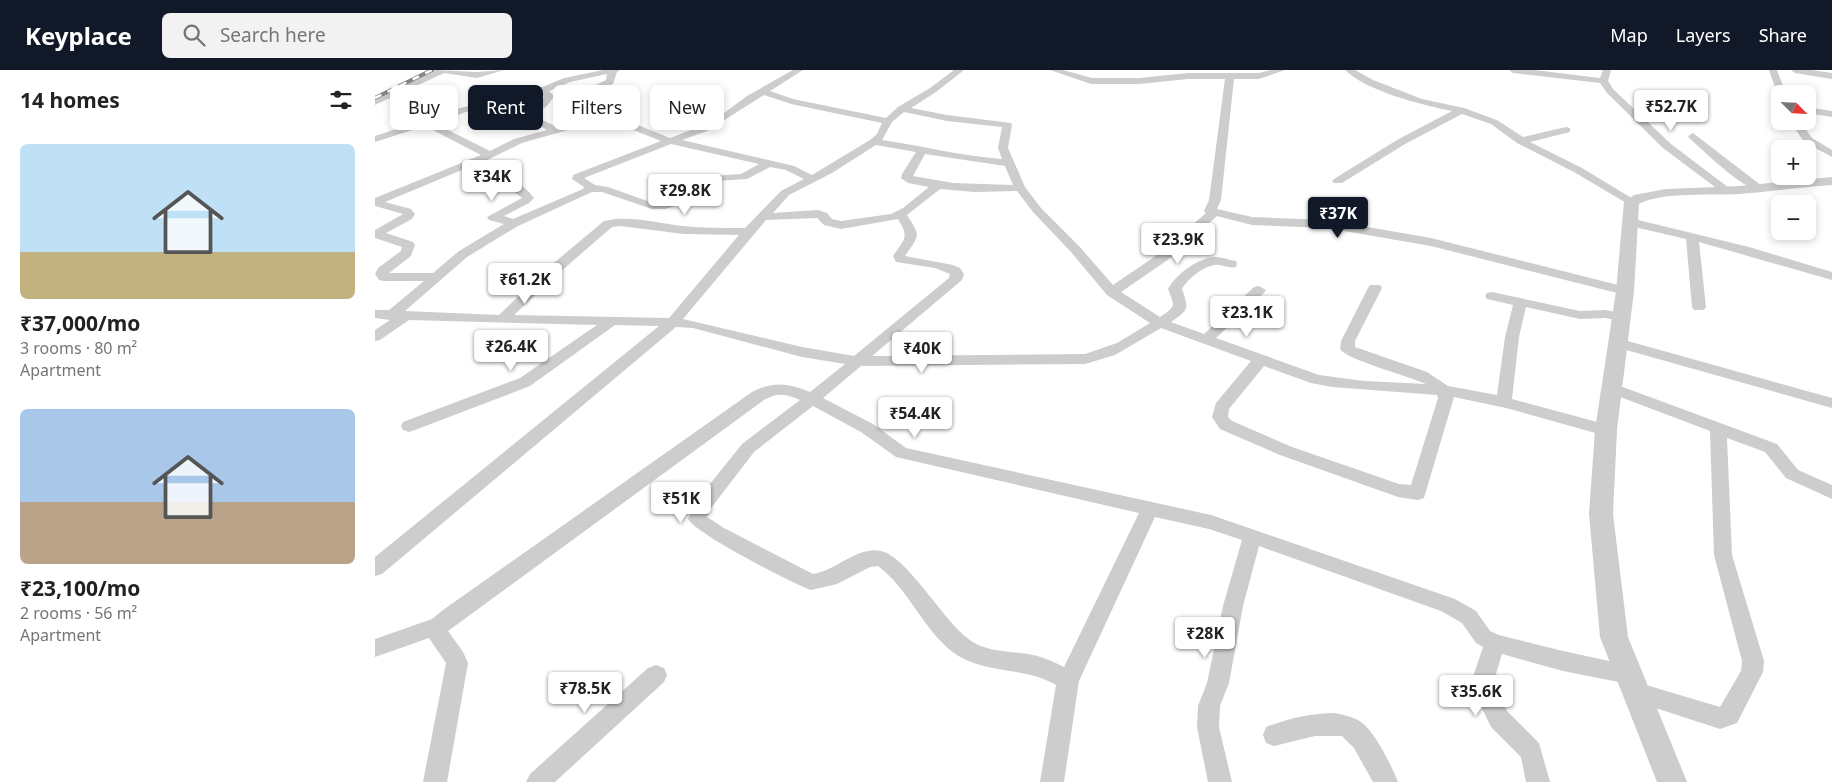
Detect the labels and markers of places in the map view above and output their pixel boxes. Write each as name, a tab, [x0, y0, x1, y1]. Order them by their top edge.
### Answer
pin: ₹52.7K	[1630, 90, 1712, 132]
pin: ₹34K	[462, 160, 522, 202]
pin: ₹29.8K	[644, 174, 726, 216]
pin: ₹37K	[1308, 196, 1368, 239]
pin: ₹23.9K	[1137, 222, 1219, 265]
pin: ₹61.2K	[484, 262, 566, 305]
pin: ₹23.1K	[1206, 296, 1288, 338]
pin: ₹26.4K	[470, 330, 552, 372]
pin: ₹40K	[892, 332, 952, 374]
pin: ₹54.4K	[874, 396, 956, 439]
pin: ₹51K	[651, 482, 711, 524]
pin: ₹28K	[1175, 616, 1235, 659]
pin: ₹78.5K	[544, 672, 626, 714]
pin: ₹35.6K	[1435, 674, 1517, 717]

